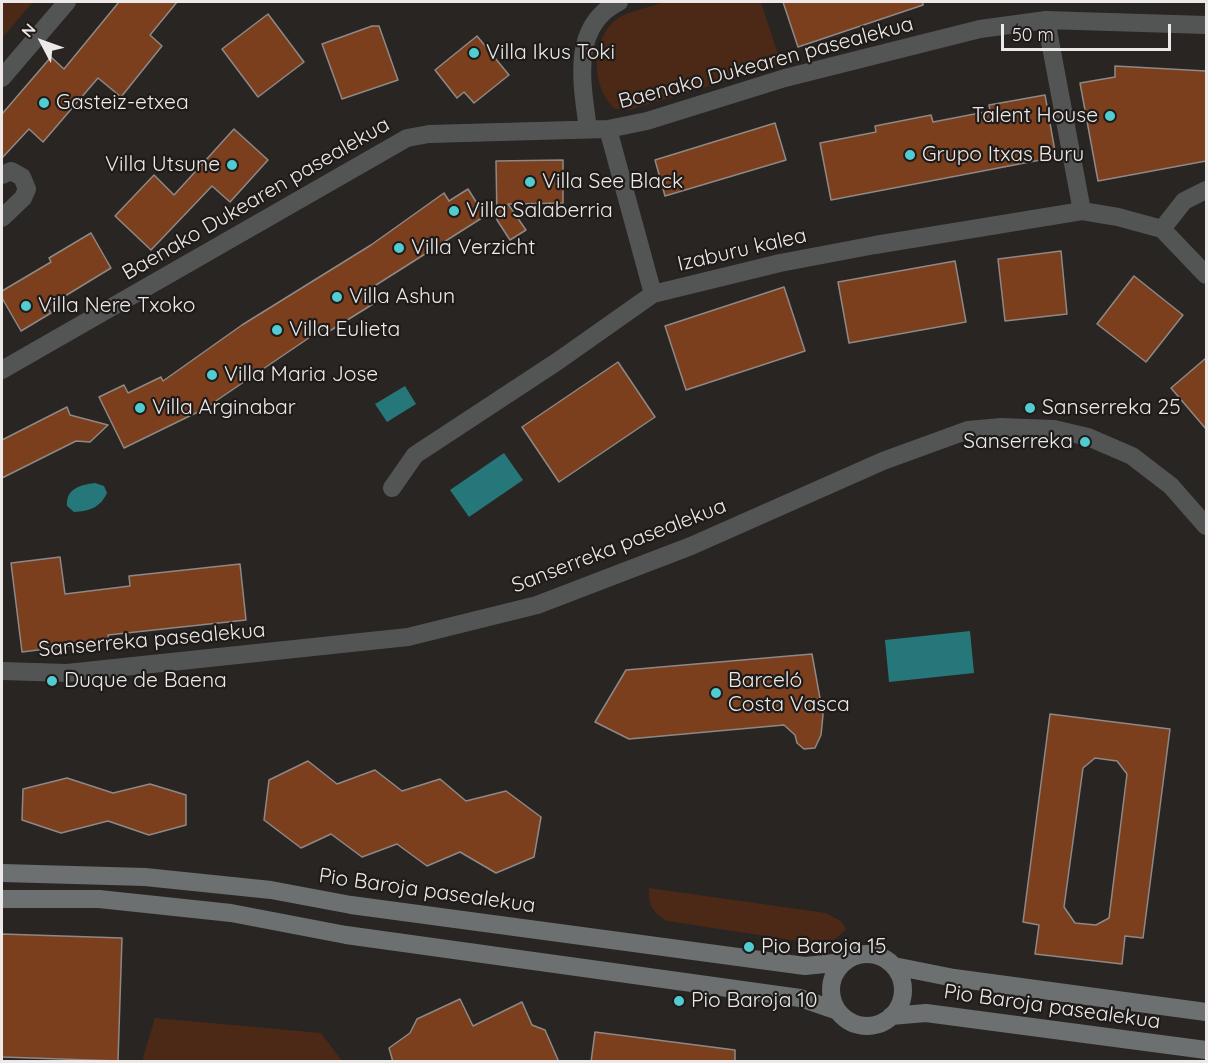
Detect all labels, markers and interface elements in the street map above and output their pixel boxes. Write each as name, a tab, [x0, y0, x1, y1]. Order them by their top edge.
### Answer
street label: Baenako Dukearen pasealekua	[616, 11, 916, 115]
north arrow	[12, 12, 72, 72]
scale bar	[1004, 12, 1174, 50]
text: N	[17, 19, 40, 41]
text: 50 m	[1012, 23, 1054, 46]
place label: Villa Ikus Toki	[486, 40, 615, 66]
marker: Villa Ikus Toki	[467, 46, 481, 60]
place label: Gasteiz-etxea	[56, 90, 189, 116]
marker: Gasteiz-etxea	[37, 96, 51, 110]
place label: Talent House	[972, 103, 1098, 129]
marker: Talent House	[1103, 109, 1117, 123]
street label: Baenako Dukearen pasealekua	[118, 112, 394, 286]
place label: Grupo Itxas Buru	[922, 142, 1084, 168]
marker: Grupo Itxas Buru	[903, 148, 917, 162]
place label: Villa Utsune	[105, 152, 220, 178]
marker: Villa Utsune	[225, 158, 239, 172]
place label: Villa See Black	[542, 169, 683, 195]
marker: Villa See Black	[523, 175, 537, 189]
place label: Villa Salaberria	[466, 198, 613, 224]
marker: Villa Salaberria	[447, 204, 461, 218]
street label: Izaburu kalea	[675, 223, 809, 277]
place label: Villa Verzicht	[411, 235, 535, 261]
marker: Villa Verzicht	[392, 241, 406, 255]
place label: Villa Ashun	[349, 284, 455, 310]
marker: Villa Ashun	[330, 290, 344, 304]
place label: Villa Nere Txoko	[38, 293, 195, 319]
marker: Villa Nere Txoko	[19, 299, 33, 313]
place label: Villa Eulieta	[289, 317, 400, 343]
marker: Villa Eulieta	[270, 323, 284, 337]
place label: Villa Maria Jose	[224, 362, 378, 388]
marker: Villa Maria Jose	[205, 368, 219, 382]
place label: Villa Arginabar	[152, 395, 296, 421]
place label: Sanserreka 25	[1042, 395, 1181, 421]
marker: Villa Arginabar	[133, 401, 147, 415]
marker: Sanserreka 25	[1023, 401, 1037, 415]
place label: Sanserreka	[963, 429, 1073, 455]
marker: Sanserreka	[1078, 435, 1092, 449]
street label: Sanserreka pasealekua	[508, 493, 730, 599]
street label: Sanserreka pasealekua	[37, 618, 267, 662]
place label: Duque de Baena	[64, 668, 227, 694]
place label: Barceló Costa Vasca	[728, 668, 850, 718]
marker: Duque de Baena	[45, 674, 59, 688]
marker: Barceló Costa Vasca	[709, 686, 723, 700]
street label: Pio Baroja pasealekua	[317, 863, 537, 919]
place label: Pio Baroja 15	[761, 934, 886, 960]
marker: Pio Baroja 15	[742, 940, 756, 954]
street label: Pio Baroja pasealekua	[942, 979, 1162, 1035]
place label: Pio Baroja 10	[691, 988, 818, 1014]
marker: Pio Baroja 10	[672, 994, 686, 1008]

